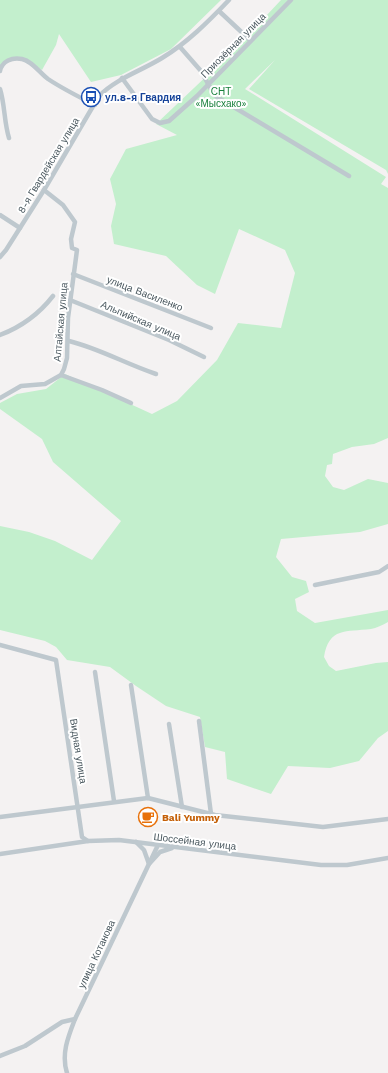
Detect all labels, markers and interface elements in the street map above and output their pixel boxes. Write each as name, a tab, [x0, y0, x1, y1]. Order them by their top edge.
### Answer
street label: Приозёрная улица	[199, 10, 268, 80]
bus stop icon: ул.8-я Гвардия	[80, 86, 102, 108]
park label: СНТ «Мысхако»	[196, 86, 247, 109]
place label: ул.8-я Гвардия	[105, 92, 181, 103]
street label: 8-я Гвардейская улица	[16, 115, 82, 215]
street label: улица Василенко	[105, 274, 185, 313]
street label: Алтайская улица	[52, 281, 69, 362]
street label: Альпийская улица	[99, 299, 183, 342]
street label: Видная улица	[68, 718, 89, 785]
cafe icon: Bali Yummy	[137, 806, 159, 828]
place label: Bali Yummy	[162, 812, 220, 823]
street label: Шоссейная улица	[153, 831, 237, 852]
street label: улица Котанова	[76, 918, 117, 990]

